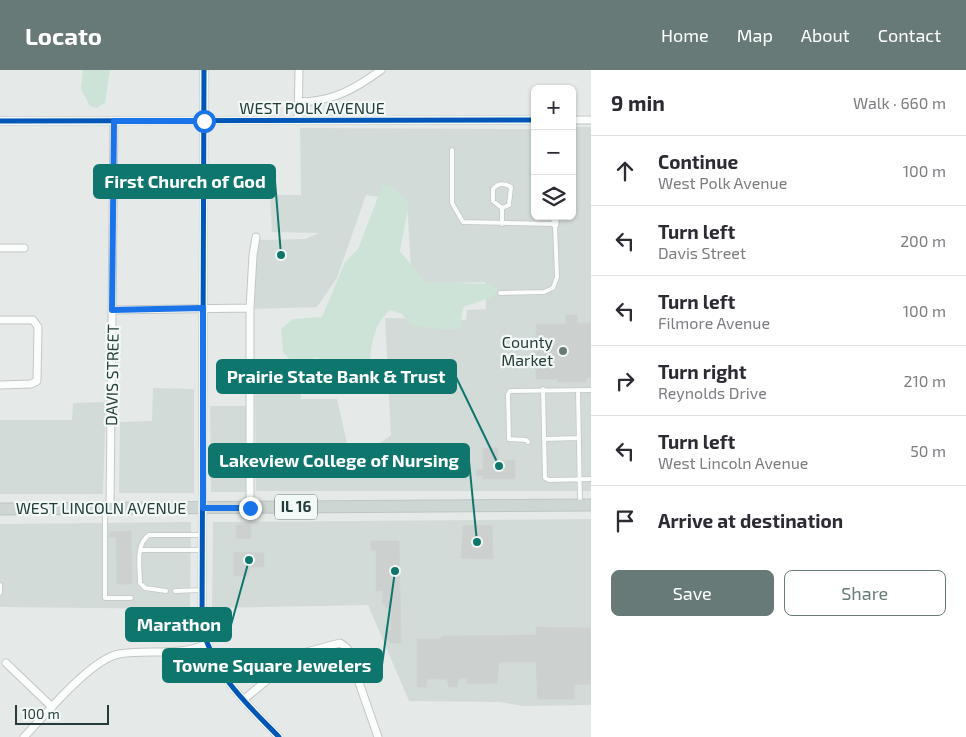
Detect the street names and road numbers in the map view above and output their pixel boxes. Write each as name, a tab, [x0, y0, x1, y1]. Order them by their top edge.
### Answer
street label: WEST POLK AVENUE	[239, 98, 385, 117]
street label: DAVIS STREET	[101, 324, 122, 426]
road number: IL 16	[275, 494, 317, 520]
street label: WEST LINCOLN AVENUE	[16, 498, 186, 517]

